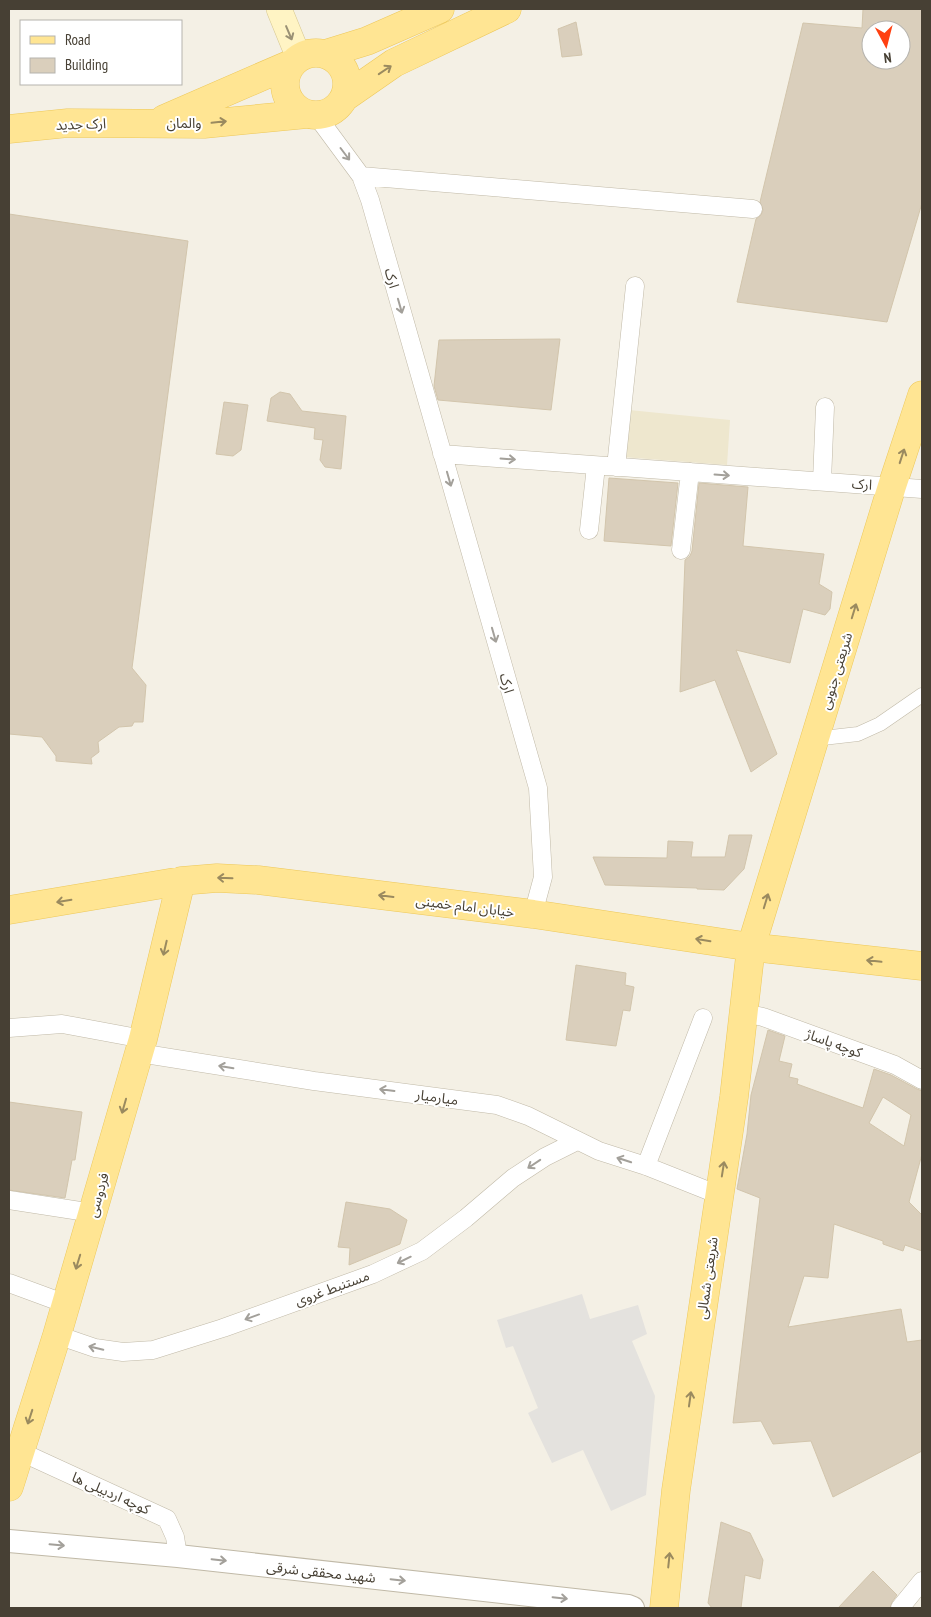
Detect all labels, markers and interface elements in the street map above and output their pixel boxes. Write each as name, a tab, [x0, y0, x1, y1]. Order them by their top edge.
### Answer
legend	[20, 20, 182, 85]
north arrow	[861, 20, 911, 70]
one-way arrow	[285, 25, 294, 40]
text: Road	[65, 30, 91, 49]
text: N	[883, 49, 892, 67]
text: Building	[65, 55, 108, 74]
one-way arrow	[378, 64, 392, 75]
street label: ارک جدید	[55, 114, 107, 134]
street label: والمان	[167, 114, 202, 132]
one-way arrow	[211, 117, 227, 127]
one-way arrow	[340, 147, 350, 161]
street label: ارک	[381, 266, 403, 290]
one-way arrow	[396, 298, 405, 314]
one-way arrow	[898, 448, 908, 464]
one-way arrow	[500, 454, 516, 464]
one-way arrow	[714, 470, 730, 479]
one-way arrow	[445, 471, 455, 487]
street label: ارک	[851, 474, 873, 494]
one-way arrow	[850, 604, 859, 620]
one-way arrow	[489, 627, 499, 643]
street label: شریعتی جنوبی	[816, 630, 856, 712]
street label: ارک	[496, 671, 518, 695]
one-way arrow	[217, 874, 233, 883]
one-way arrow	[379, 891, 395, 901]
street label: خیابان امام خمینی	[414, 891, 515, 923]
one-way arrow	[761, 893, 771, 909]
one-way arrow	[56, 896, 72, 906]
one-way arrow	[696, 935, 712, 945]
one-way arrow	[160, 940, 169, 956]
one-way arrow	[866, 956, 882, 966]
street label: کوچه پاساژ	[802, 1024, 865, 1063]
one-way arrow	[218, 1061, 234, 1071]
one-way arrow	[379, 1085, 395, 1095]
street label: میارمیار	[413, 1085, 460, 1109]
one-way arrow	[118, 1097, 128, 1113]
one-way arrow	[617, 1154, 633, 1164]
one-way arrow	[528, 1159, 542, 1169]
one-way arrow	[718, 1161, 728, 1177]
street label: فردوسی	[83, 1171, 113, 1219]
street label: شریعتی شمالی	[692, 1236, 722, 1320]
one-way arrow	[73, 1253, 83, 1269]
one-way arrow	[397, 1256, 412, 1266]
street label: مستنبط غروی	[292, 1266, 372, 1310]
one-way arrow	[245, 1313, 260, 1322]
one-way arrow	[88, 1343, 104, 1352]
one-way arrow	[685, 1391, 695, 1407]
one-way arrow	[25, 1409, 35, 1425]
street label: کوچه اردبیلی ها	[69, 1468, 153, 1519]
one-way arrow	[49, 1541, 65, 1550]
one-way arrow	[664, 1552, 674, 1568]
one-way arrow	[211, 1555, 227, 1565]
street label: شهید محققی شرقی	[265, 1557, 377, 1587]
one-way arrow	[390, 1575, 406, 1585]
one-way arrow	[551, 1593, 567, 1603]

